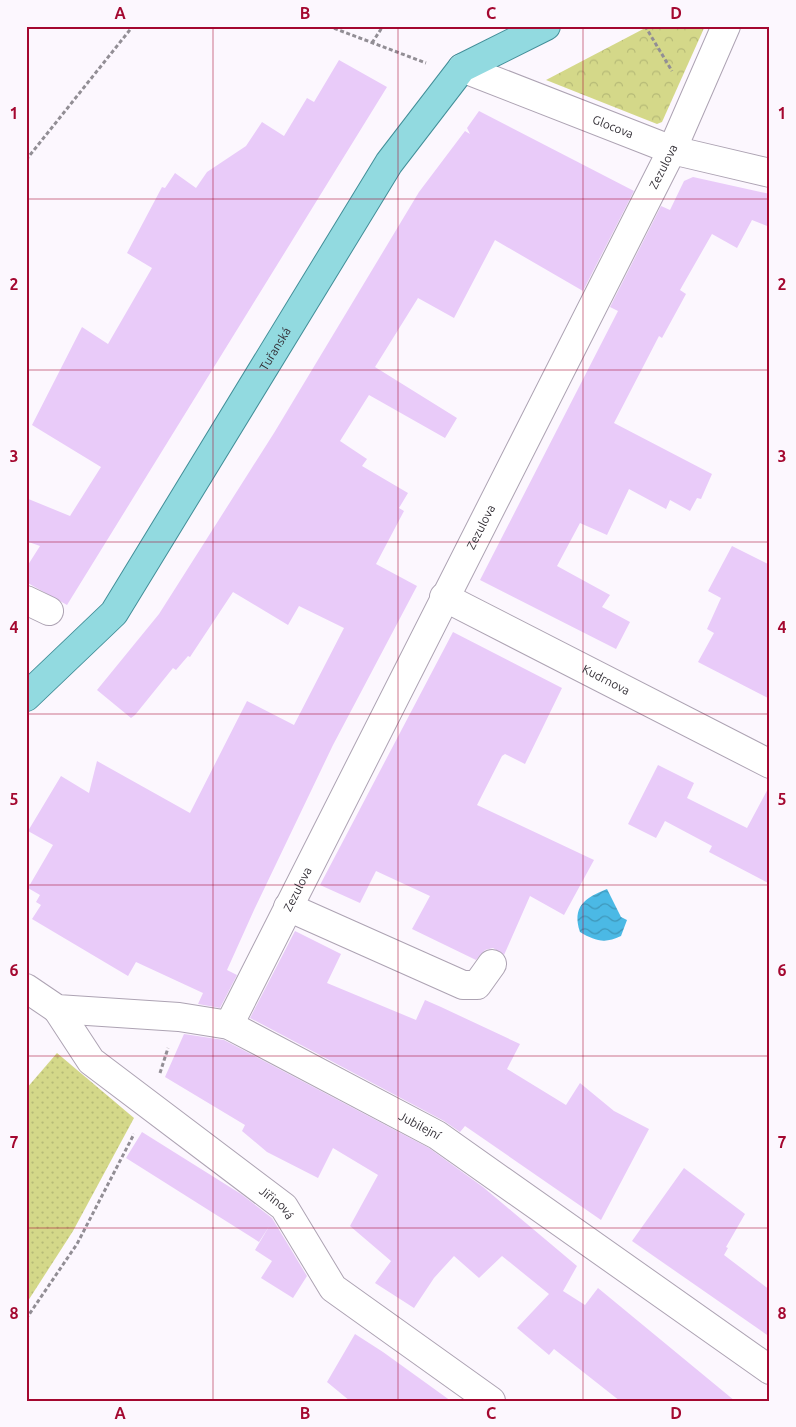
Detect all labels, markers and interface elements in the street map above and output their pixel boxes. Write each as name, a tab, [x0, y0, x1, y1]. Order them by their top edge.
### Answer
text: A	[114, 4, 126, 22]
text: B	[300, 4, 310, 22]
text: C	[486, 4, 496, 22]
text: D	[670, 4, 682, 22]
text: 1	[9, 104, 19, 122]
text: 1	[777, 104, 787, 122]
street label: Glocova	[591, 113, 635, 140]
street label: Zezulova	[646, 142, 680, 191]
text: 2	[9, 275, 19, 293]
text: 2	[777, 275, 787, 293]
street label: Tuřanská	[257, 325, 293, 373]
text: 3	[9, 447, 19, 465]
text: 3	[777, 447, 787, 465]
street label: Zezulova	[464, 503, 497, 551]
text: 4	[9, 618, 19, 636]
text: 4	[777, 618, 787, 636]
street label: Kudrnova	[580, 662, 632, 697]
text: 5	[9, 790, 19, 808]
text: 5	[777, 790, 787, 808]
street label: Zezulova	[281, 865, 314, 914]
text: 6	[9, 961, 19, 979]
text: 6	[777, 961, 787, 979]
street label: Jubilejní	[397, 1109, 444, 1142]
text: 7	[9, 1133, 19, 1151]
text: 7	[777, 1133, 787, 1151]
street label: Jiřinová	[257, 1184, 297, 1221]
text: 8	[9, 1304, 19, 1322]
text: 8	[777, 1304, 787, 1322]
text: A	[114, 1404, 126, 1422]
text: B	[300, 1404, 310, 1422]
text: C	[486, 1404, 496, 1422]
text: D	[670, 1404, 682, 1422]

